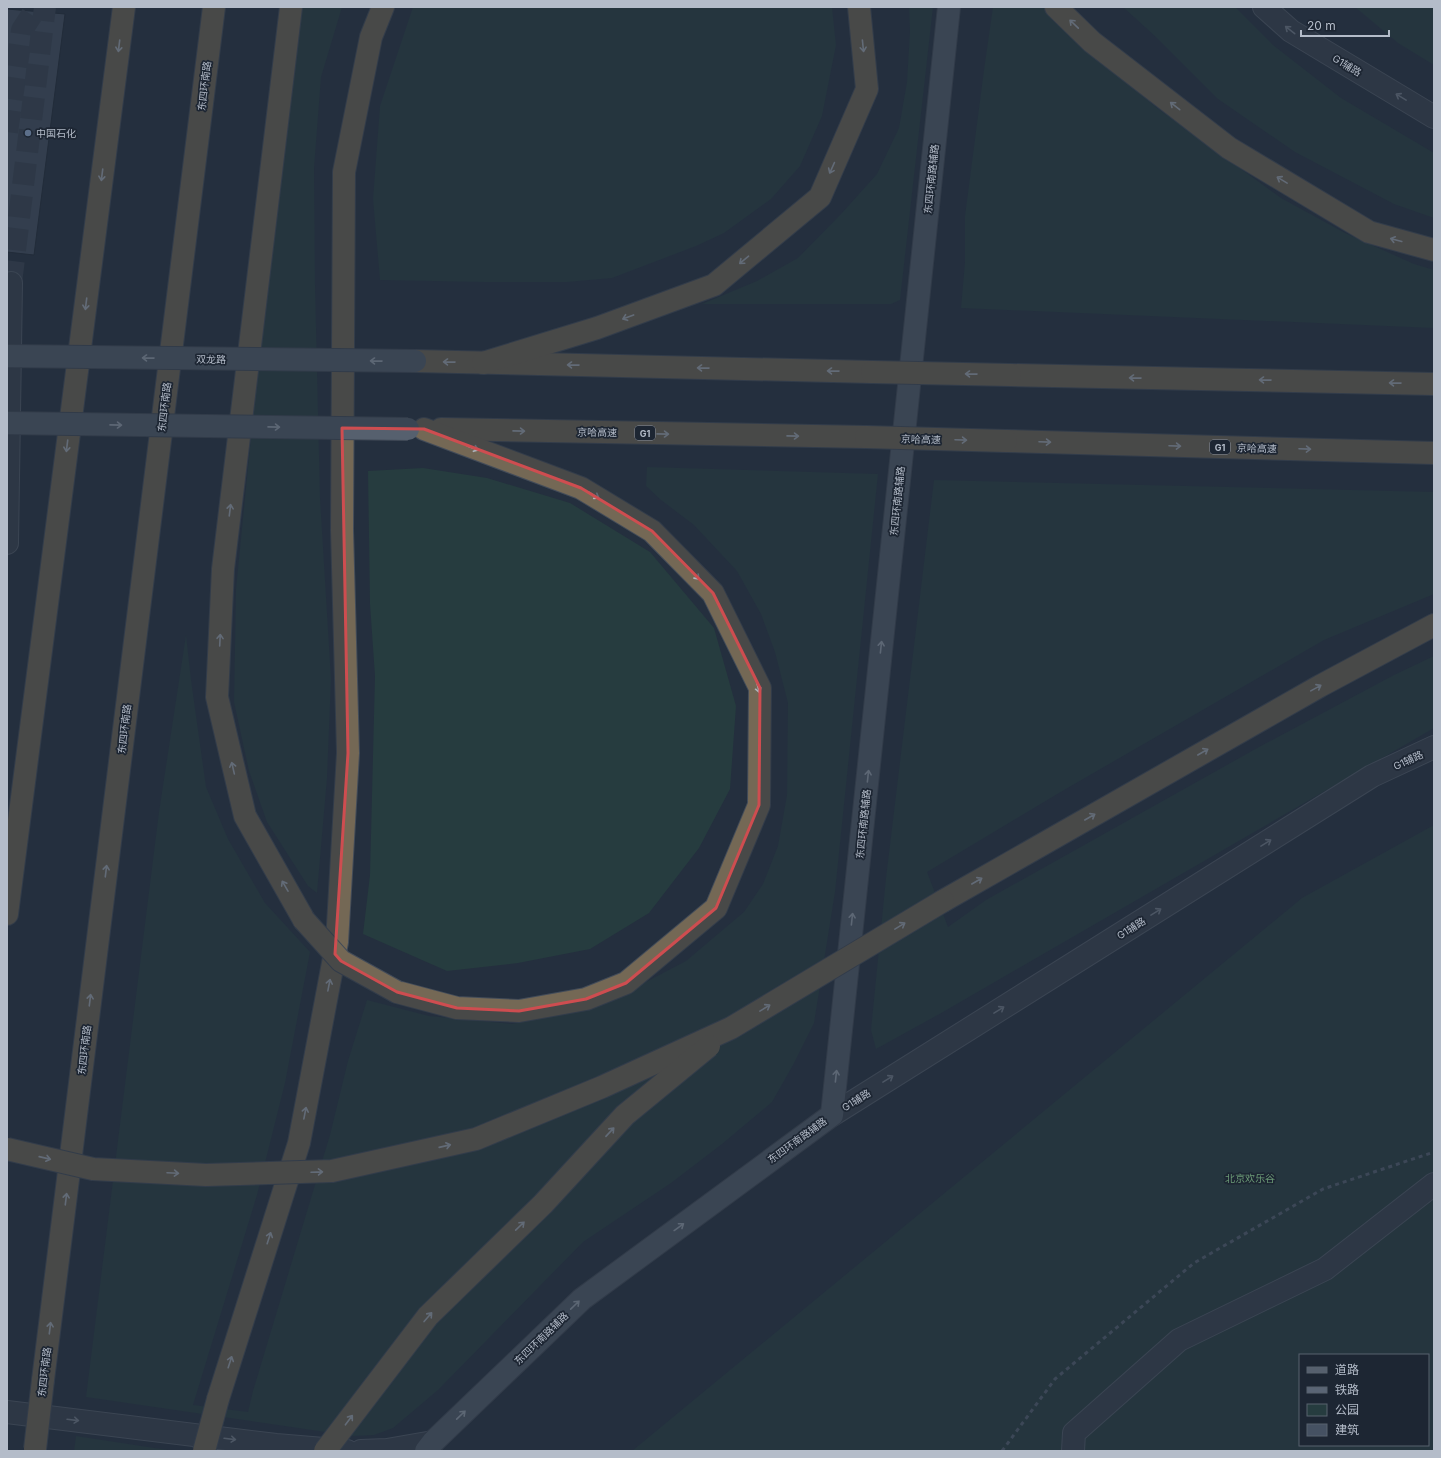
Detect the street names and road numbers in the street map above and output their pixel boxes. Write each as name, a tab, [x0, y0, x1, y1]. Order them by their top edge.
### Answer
street label: G1辅路	[1330, 52, 1364, 78]
street label: 东四环南路	[195, 60, 213, 112]
street label: 东四环南路辅路	[921, 144, 941, 214]
street label: 双龙路	[196, 353, 226, 365]
street label: 东四环南路	[155, 381, 173, 433]
street label: 京哈高速	[577, 426, 617, 438]
road number: G1	[635, 426, 655, 440]
street label: 京哈高速	[901, 432, 941, 446]
road number: G1	[1210, 440, 1230, 454]
street label: 京哈高速	[1237, 441, 1277, 455]
street label: 东四环南路辅路	[887, 466, 907, 536]
street label: 东四环南路	[115, 703, 133, 755]
street label: G1辅路	[1391, 748, 1425, 772]
street label: 东四环南路辅路	[853, 789, 873, 859]
street label: G1辅路	[1114, 915, 1148, 941]
street label: 东四环南路	[75, 1024, 93, 1076]
street label: G1辅路	[839, 1087, 873, 1113]
street label: 东四环南路辅路	[765, 1115, 829, 1165]
street label: 东四环南路辅路	[512, 1309, 570, 1367]
street label: 东四环南路	[35, 1346, 53, 1398]

